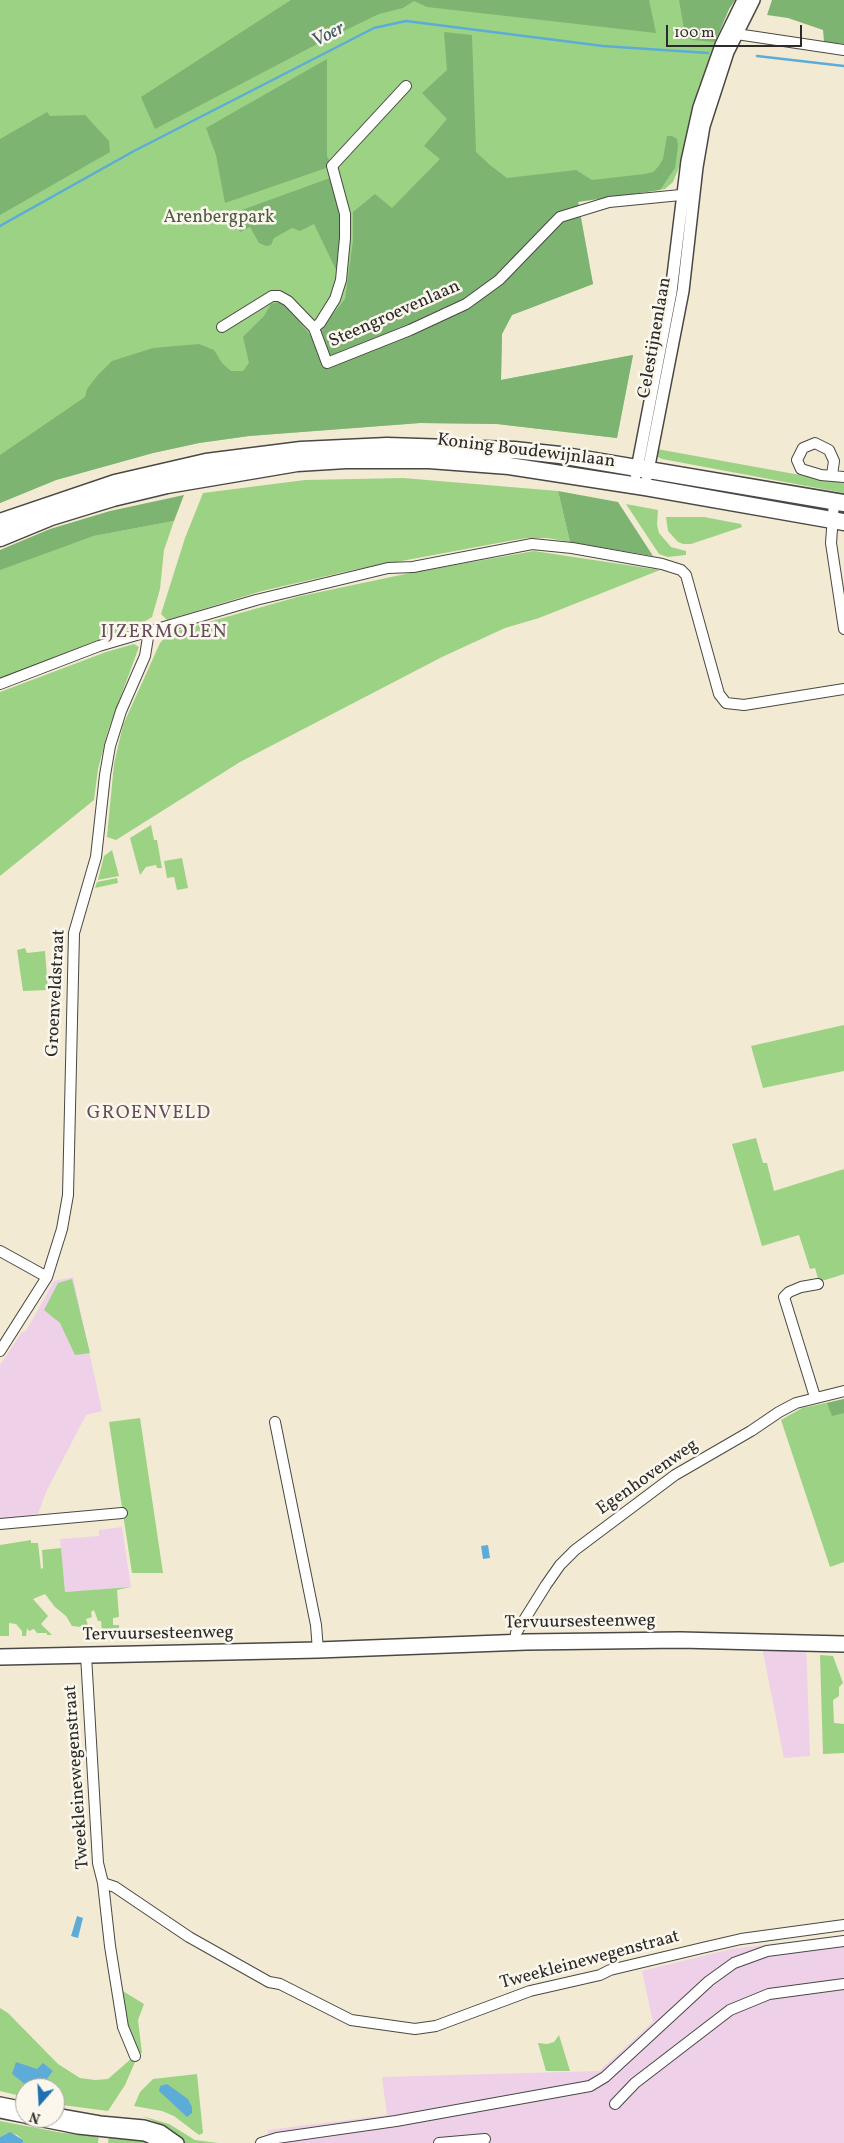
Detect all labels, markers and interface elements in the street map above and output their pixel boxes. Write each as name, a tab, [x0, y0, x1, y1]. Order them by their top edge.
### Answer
scale bar	[669, 15, 805, 47]
water label: Voer	[309, 18, 349, 54]
text: 100 m	[674, 23, 714, 44]
park label: Arenbergpark	[163, 208, 275, 230]
street label: Steengroevenlaan	[326, 276, 464, 354]
street label: Celestijnenlaan	[635, 276, 677, 400]
street label: Koning Boudewijnlaan	[436, 430, 616, 474]
district label: IJZERMOLEN	[99, 623, 229, 645]
street label: Groenveldstraat	[43, 929, 71, 1057]
district label: GROENVELD	[86, 1104, 212, 1126]
street label: Egenhovenweg	[593, 1435, 703, 1521]
street label: Tervuursesteenweg	[504, 1611, 656, 1635]
street label: Tervuursesteenweg	[82, 1623, 234, 1647]
street label: Tweekleinewegenstraat	[61, 1684, 95, 1870]
street label: Tweekleinewegenstraat	[498, 1927, 682, 1995]
north arrow	[15, 2078, 65, 2128]
text: N	[27, 2106, 43, 2127]

